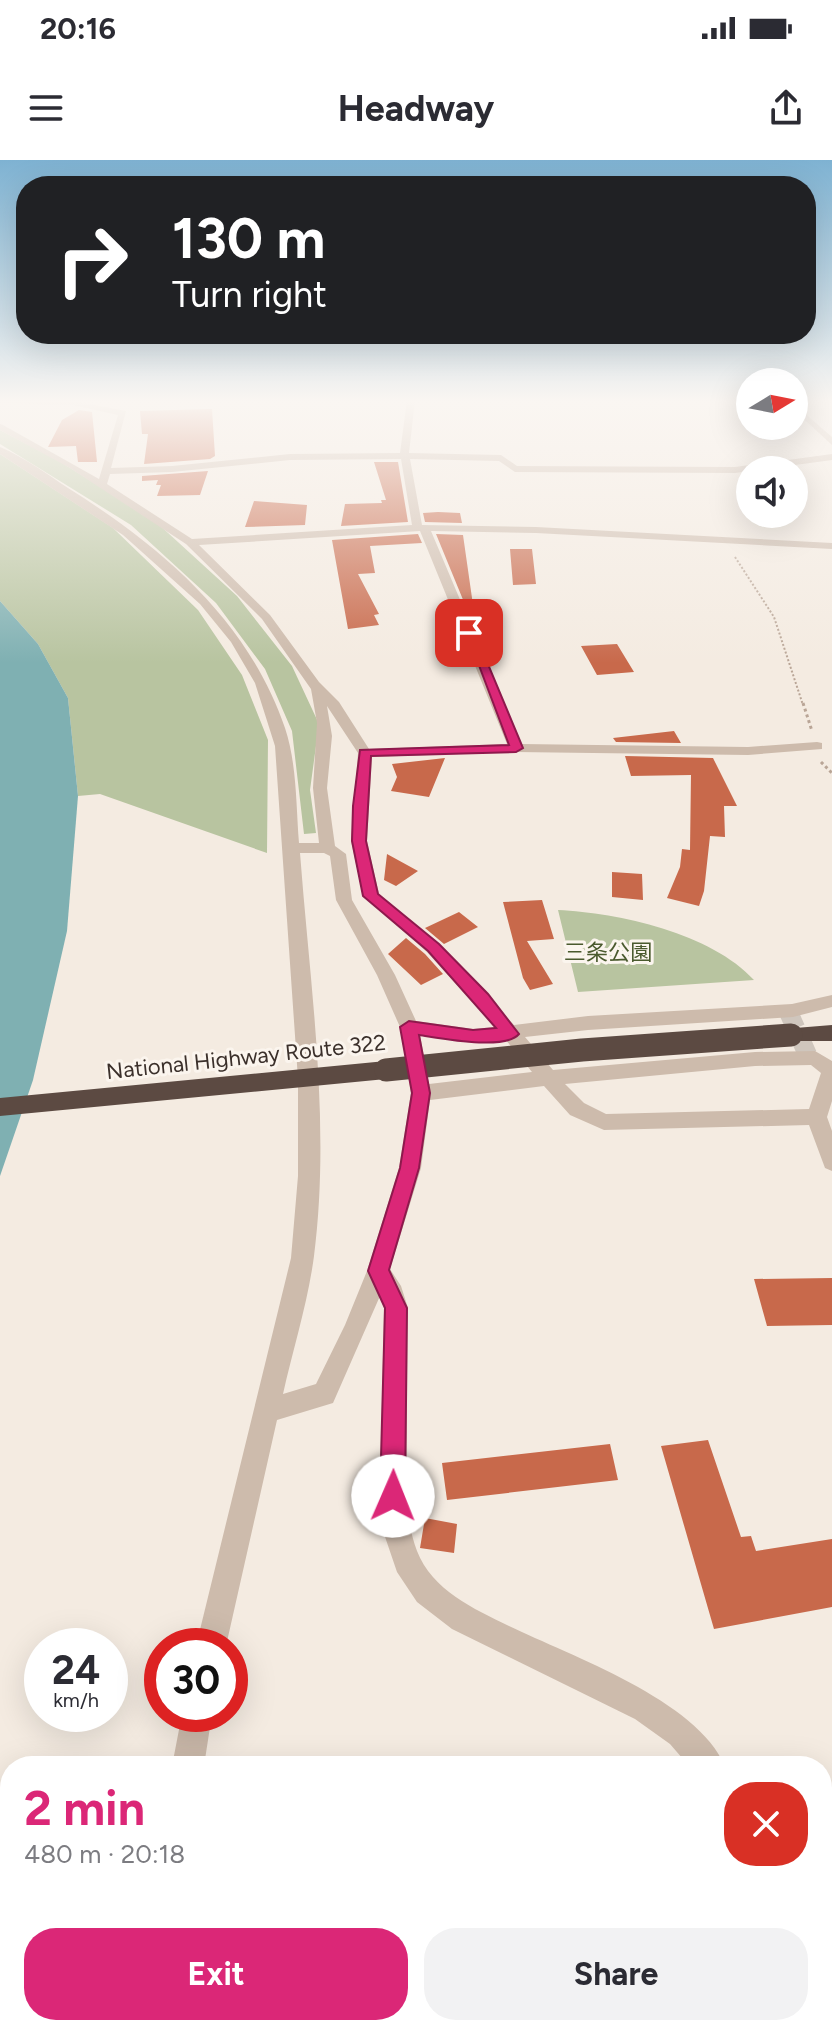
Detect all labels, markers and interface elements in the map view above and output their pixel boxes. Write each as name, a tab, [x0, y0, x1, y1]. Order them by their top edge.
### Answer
text: 20:16	[40, 10, 116, 47]
icon: menu	[24, 86, 68, 130]
icon: share	[764, 86, 808, 130]
text: Headway	[338, 87, 494, 130]
text: 130 m	[172, 205, 325, 272]
icon: right	[40, 208, 144, 312]
text: Turn right	[172, 273, 327, 316]
north arrow	[736, 368, 808, 440]
map controls	[736, 368, 808, 528]
button: sound	[736, 456, 808, 528]
pin	[435, 599, 503, 667]
icon: arrive	[447, 611, 491, 655]
park label: 三条公園	[564, 939, 652, 966]
street label: National Highway Route 322	[105, 1029, 387, 1085]
position arrow	[351, 1454, 435, 1538]
speed limit sign: 30	[144, 1628, 248, 1732]
text: 24	[52, 1646, 100, 1694]
text: km/h	[53, 1688, 99, 1712]
text: 2 min	[24, 1779, 145, 1837]
button: close	[724, 1782, 808, 1866]
text: 480 m · 20:18	[24, 1838, 185, 1870]
button: Exit	[24, 1928, 408, 2020]
button: Share	[424, 1928, 808, 2020]

